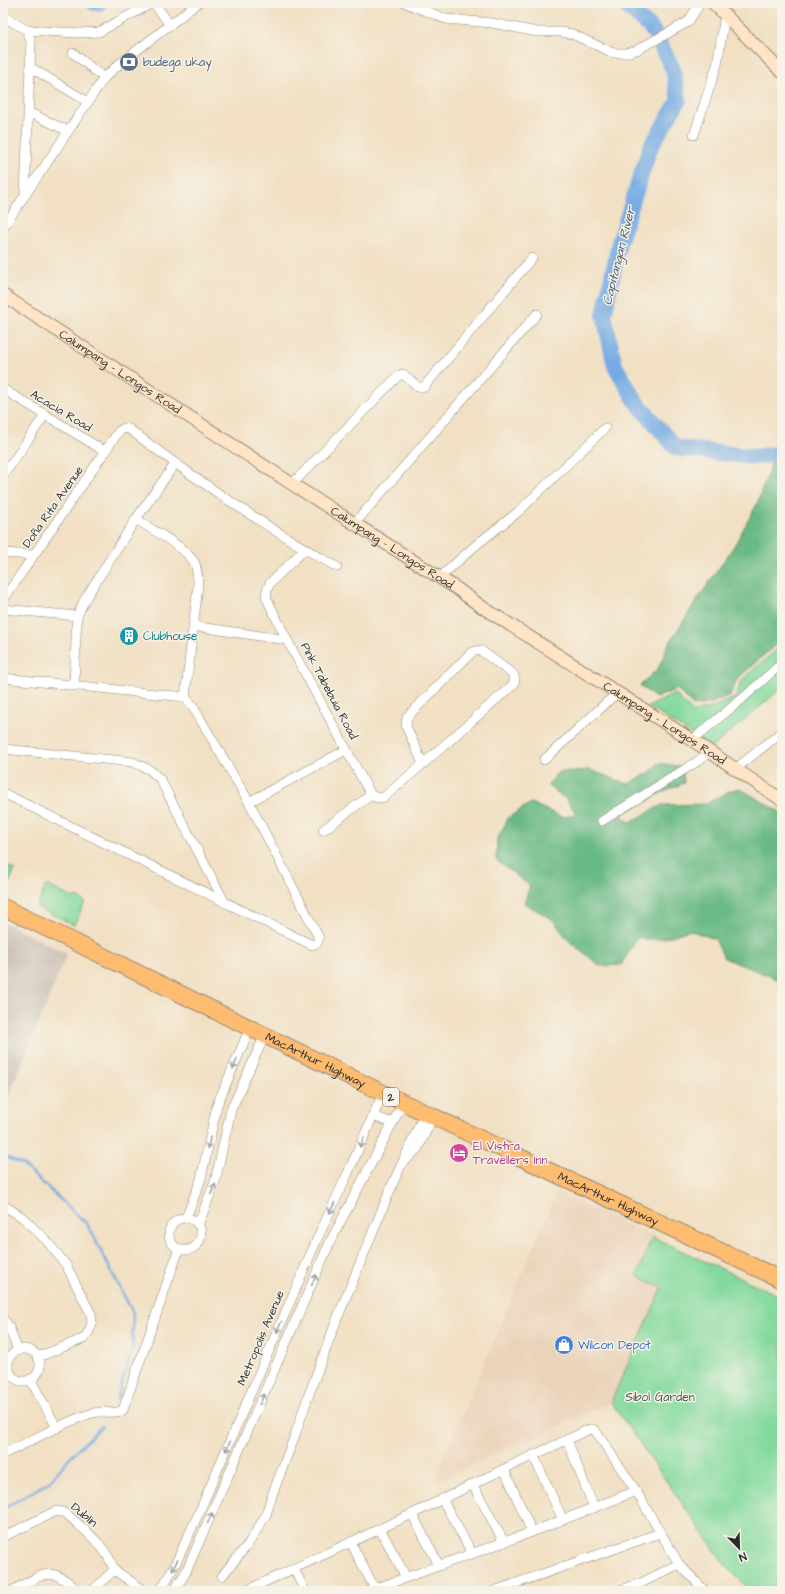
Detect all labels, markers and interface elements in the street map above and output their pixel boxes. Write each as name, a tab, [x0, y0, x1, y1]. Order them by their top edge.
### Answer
bank icon: budega ukay	[118, 51, 140, 73]
place label: budega ukay	[143, 54, 212, 72]
water label: Capitangan River	[598, 203, 641, 307]
street label: Calumpang - Longos Road	[56, 325, 185, 418]
street label: Acacia Road	[27, 386, 95, 436]
street label: Doña Rita Avenue	[18, 462, 88, 551]
street label: Calumpang - Longos Road	[327, 502, 457, 593]
building icon: Clubhouse	[118, 625, 140, 647]
place label: Clubhouse	[143, 628, 198, 645]
street label: Pink Tabebuia Road	[296, 640, 362, 742]
street label: Calumpang - Longos Road	[600, 677, 729, 769]
street label: MacArthur Highway	[262, 1028, 369, 1093]
one-way arrow	[230, 1057, 238, 1069]
road number: 2	[383, 1088, 399, 1106]
one-way arrow	[357, 1135, 365, 1147]
one-way arrow	[204, 1136, 212, 1149]
place label: El Vistra Travellers Inn	[473, 1138, 547, 1169]
hotel icon: El Vistra Travellers Inn	[448, 1142, 470, 1164]
street label: MacArthur Highway	[555, 1168, 662, 1231]
one-way arrow	[209, 1183, 217, 1195]
one-way arrow	[328, 1202, 335, 1214]
one-way arrow	[311, 1275, 318, 1287]
street label: Metropolis Avenue	[233, 1287, 289, 1388]
one-way arrow	[275, 1320, 282, 1332]
shop icon: Wilcon Depot	[553, 1334, 575, 1356]
place label: Wilcon Depot	[578, 1337, 651, 1354]
park label: Sibol Garden	[625, 1389, 695, 1406]
one-way arrow	[259, 1394, 266, 1406]
one-way arrow	[223, 1440, 231, 1452]
street label: Dublin	[67, 1499, 101, 1531]
one-way arrow	[206, 1513, 214, 1525]
north arrow	[719, 1528, 759, 1568]
text: N	[737, 1548, 749, 1565]
one-way arrow	[171, 1559, 178, 1571]

